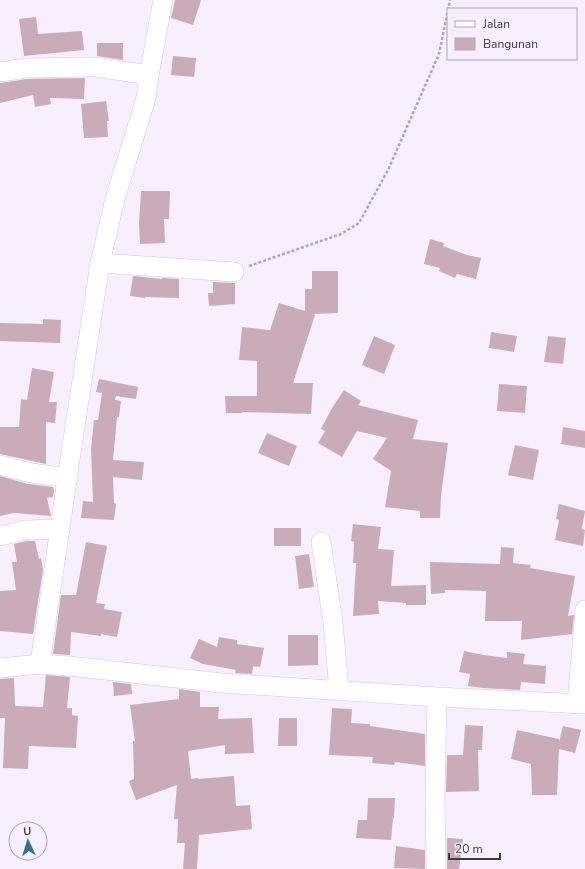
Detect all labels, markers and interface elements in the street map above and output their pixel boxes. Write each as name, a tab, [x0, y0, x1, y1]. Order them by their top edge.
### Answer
legend	[447, 8, 577, 60]
text: Jalan	[482, 16, 510, 32]
text: Bangunan	[483, 36, 538, 52]
north arrow	[8, 821, 48, 861]
text: U	[23, 824, 32, 839]
scale bar	[449, 835, 500, 861]
text: 20 m	[455, 841, 483, 857]

